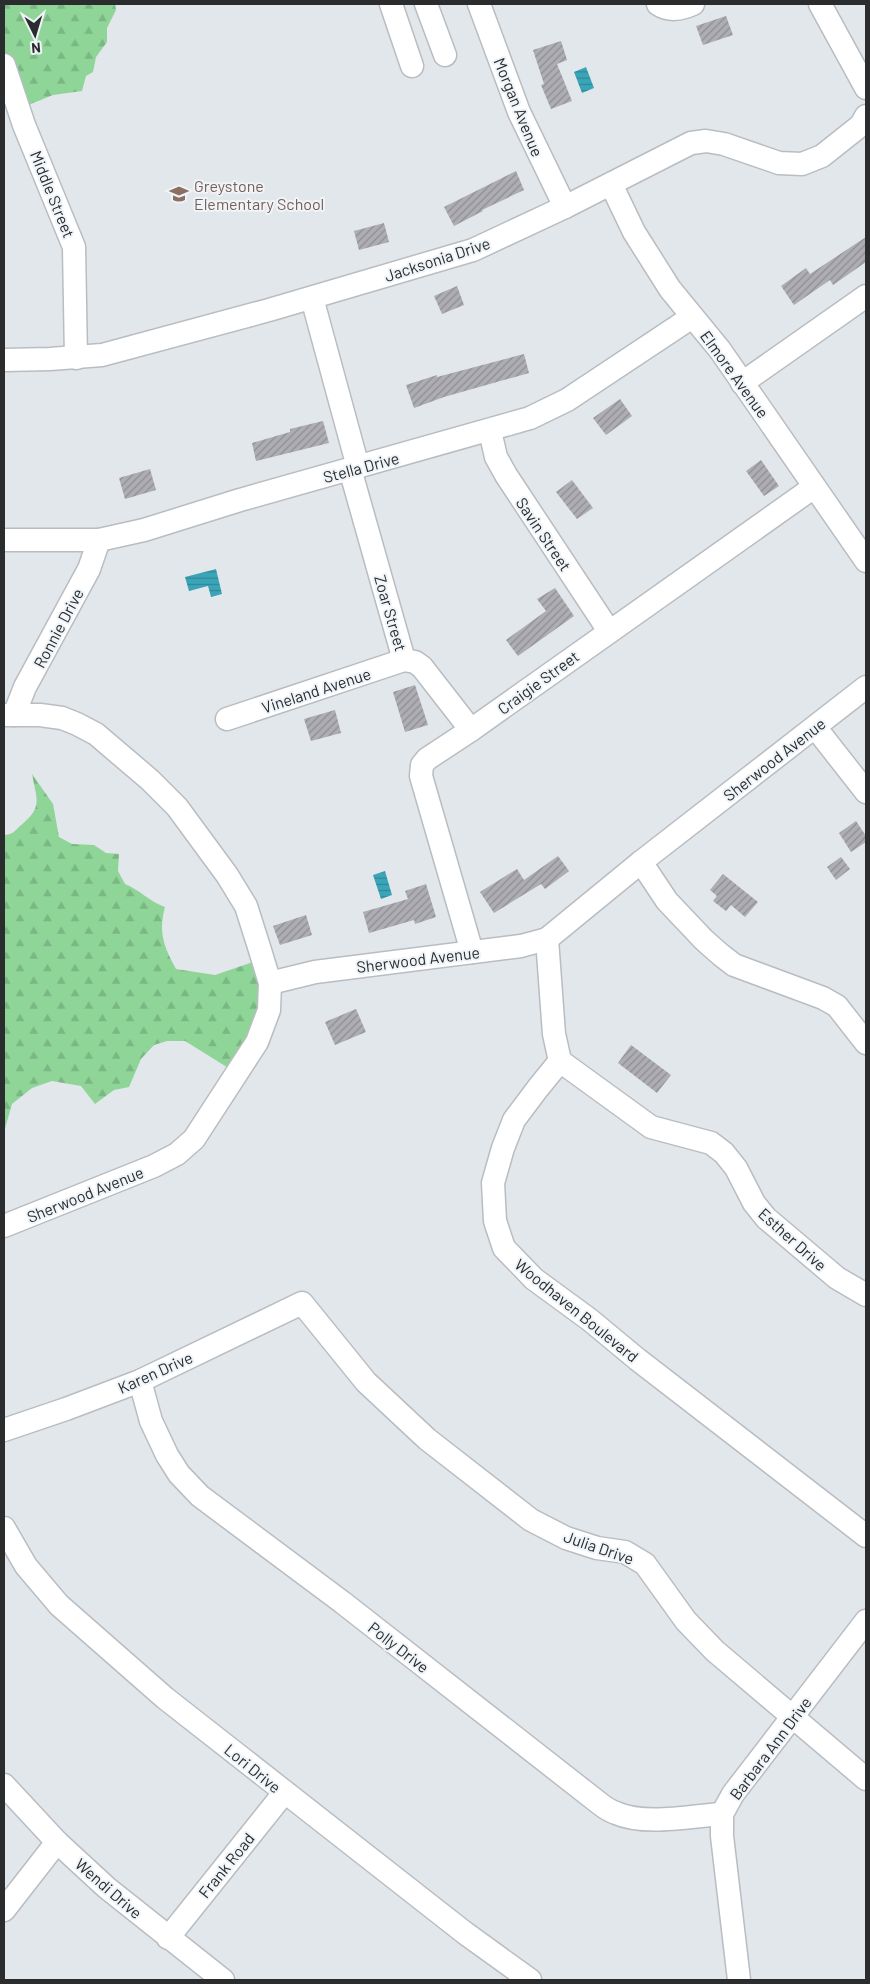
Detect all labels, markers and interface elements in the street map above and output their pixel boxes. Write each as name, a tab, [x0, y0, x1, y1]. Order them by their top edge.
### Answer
north arrow	[10, 10, 60, 60]
text: N	[31, 40, 42, 57]
street label: Morgan Avenue	[490, 55, 548, 159]
street label: Middle Street	[27, 148, 79, 240]
place label: Greystone Elementary School	[194, 176, 324, 213]
school or university icon: Greystone Elementary School	[168, 183, 190, 205]
street label: Jacksonia Drive	[382, 233, 492, 285]
street label: Elmore Avenue	[697, 327, 773, 421]
street label: Stella Drive	[321, 448, 401, 486]
street label: Savin Street	[512, 494, 576, 574]
street label: Zoar Street	[371, 573, 411, 653]
street label: Ronnie Drive	[29, 585, 87, 671]
street label: Craigie Street	[494, 646, 582, 718]
street label: Vineland Avenue	[259, 663, 373, 717]
street label: Sherwood Avenue	[719, 713, 829, 805]
street label: Sherwood Avenue	[355, 942, 481, 976]
street label: Sherwood Avenue	[24, 1162, 146, 1226]
street label: Esther Drive	[755, 1204, 831, 1274]
street label: Woodhaven Boulevard	[511, 1254, 643, 1366]
street label: Karen Drive	[115, 1347, 195, 1397]
street label: Julia Drive	[562, 1526, 636, 1568]
street label: Polly Drive	[365, 1618, 433, 1676]
street label: Barbara Ann Drive	[725, 1693, 815, 1803]
street label: Lori Drive	[221, 1740, 285, 1796]
street label: Frank Road	[194, 1829, 258, 1901]
street label: Wendi Drive	[72, 1854, 146, 1922]

